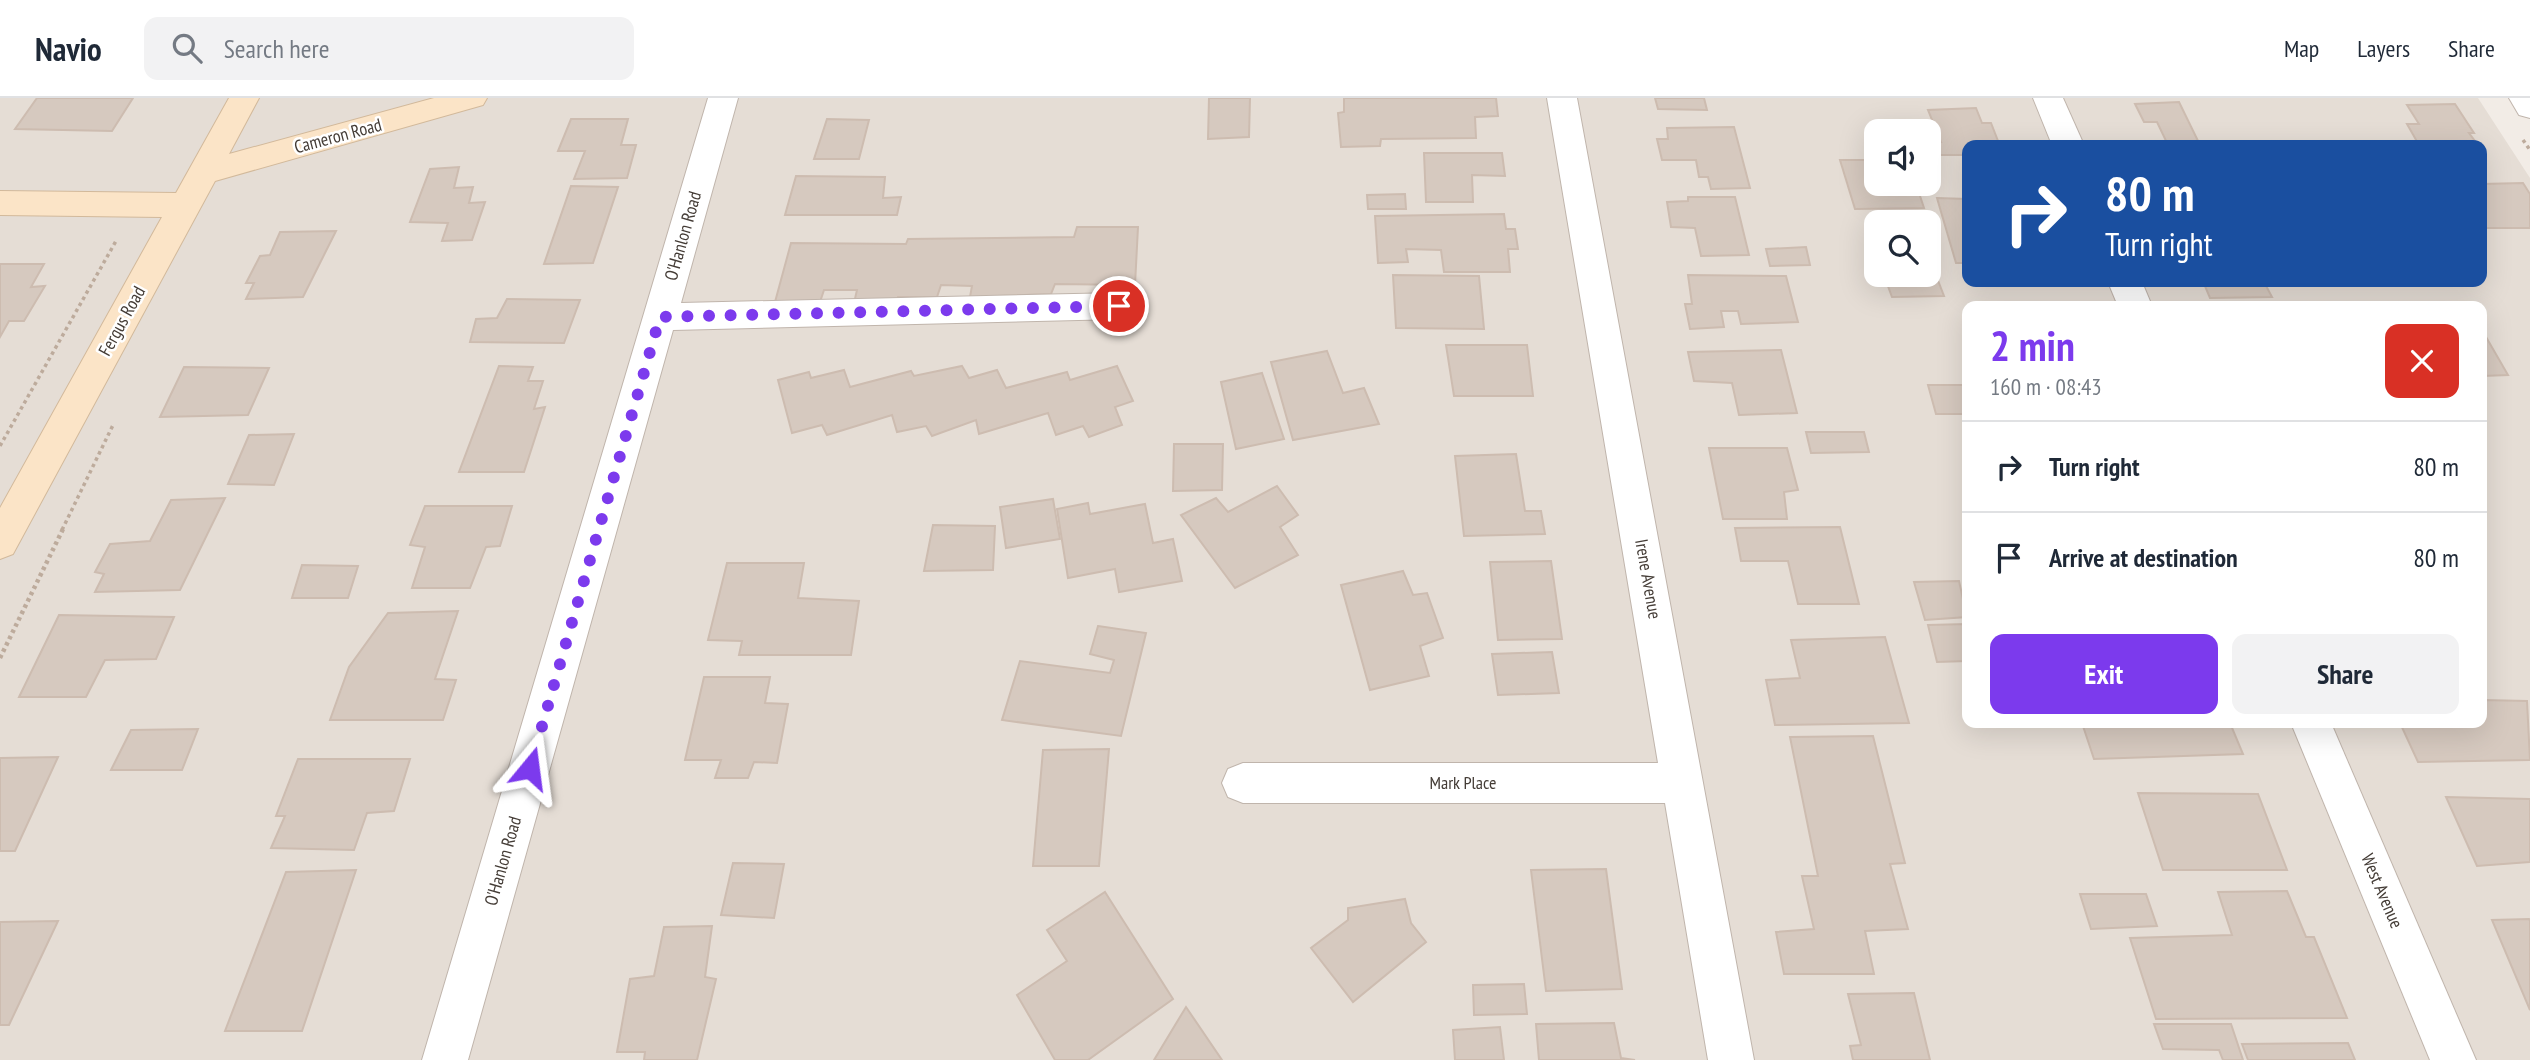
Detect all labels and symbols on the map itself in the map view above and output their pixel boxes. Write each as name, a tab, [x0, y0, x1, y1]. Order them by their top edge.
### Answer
street label: Cameron Road	[292, 113, 384, 158]
street label: O'Hanlon Road	[659, 189, 706, 283]
pin	[1089, 276, 1149, 336]
street label: Fergus Road	[93, 282, 150, 360]
street label: Irene Avenue	[1630, 537, 1667, 621]
position arrow	[493, 731, 567, 805]
street label: Mark Place	[1429, 771, 1497, 794]
street label: O'Hanlon Road	[479, 814, 526, 908]
street label: West Avenue	[2356, 850, 2408, 932]

